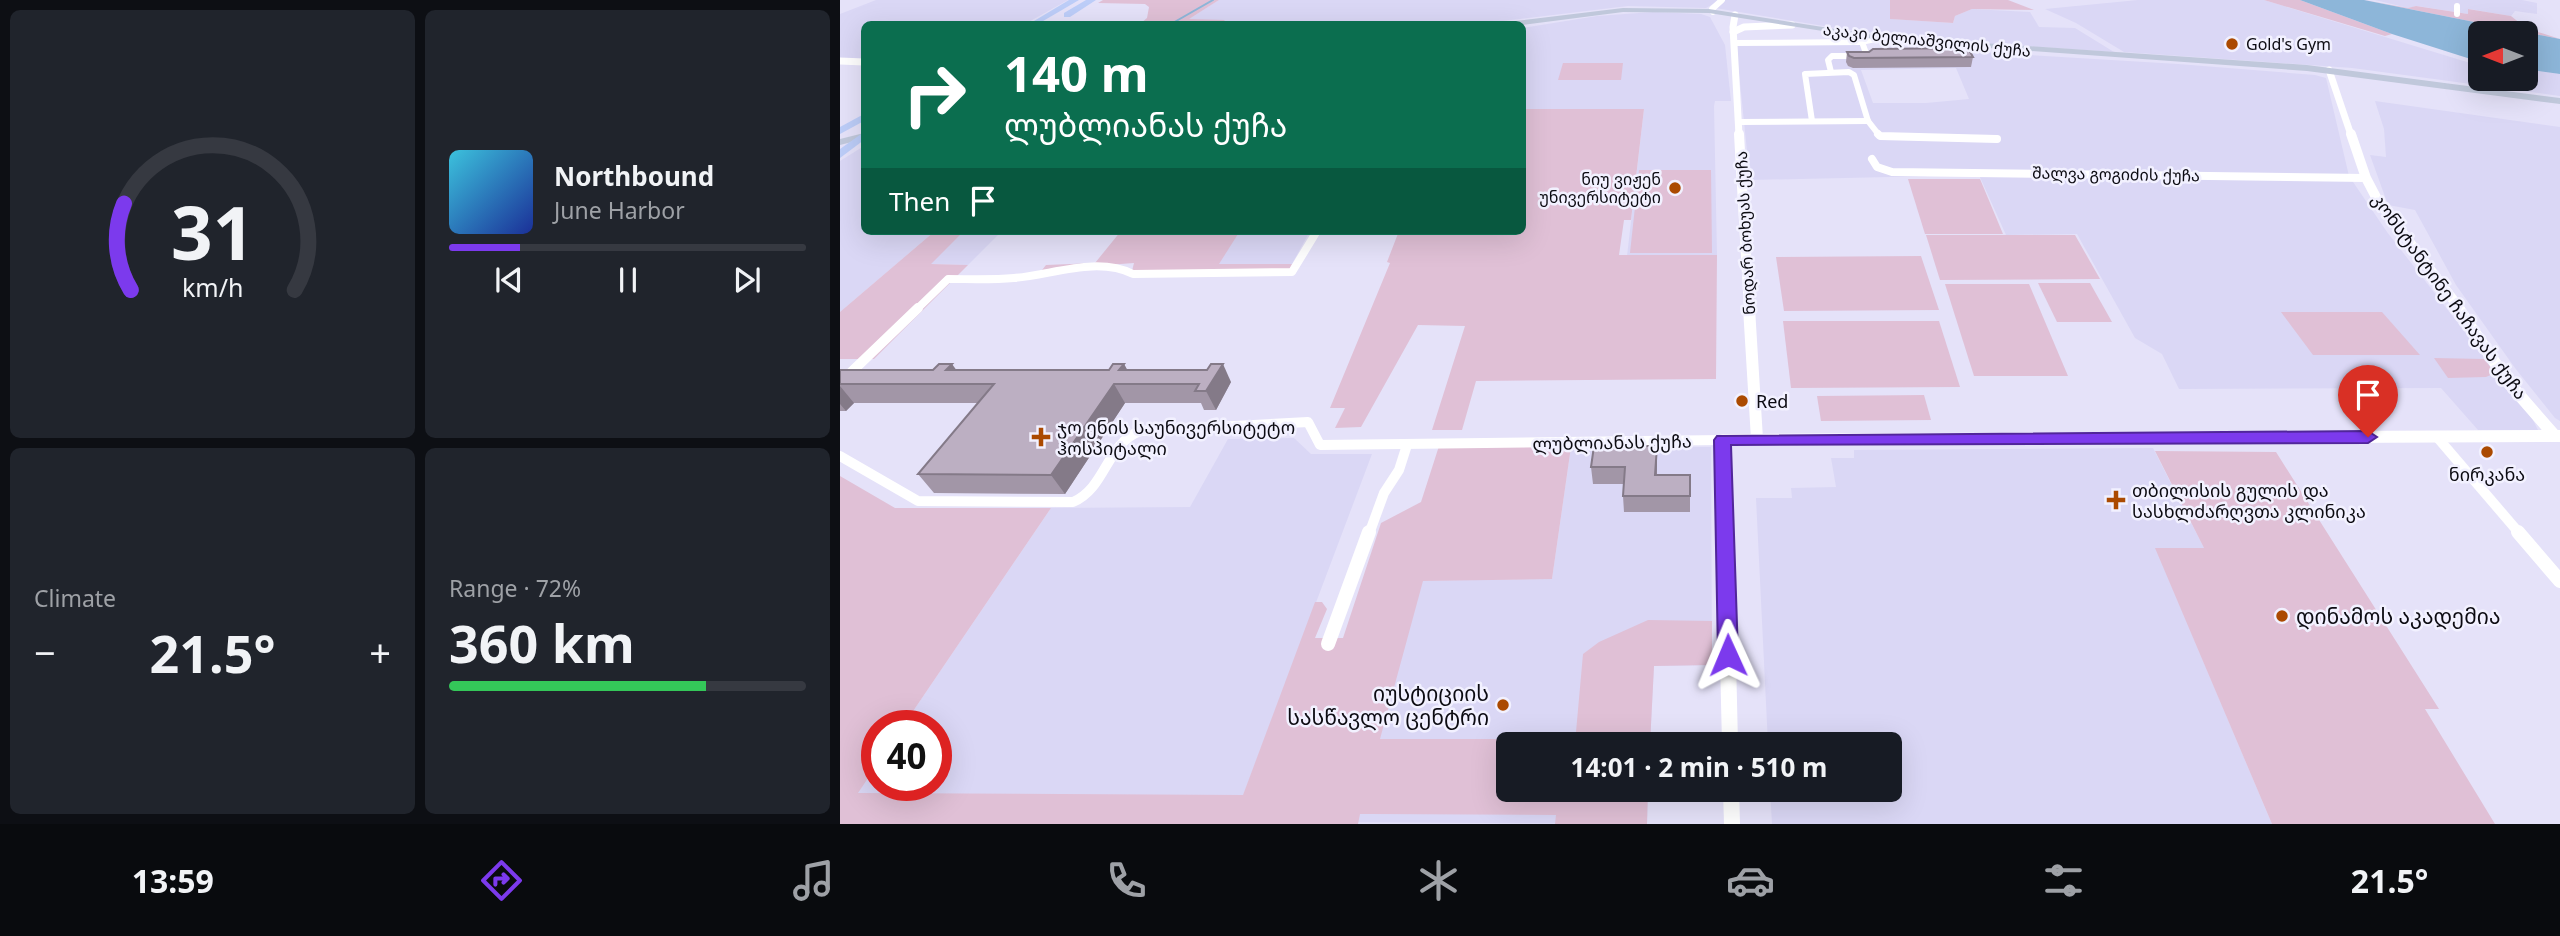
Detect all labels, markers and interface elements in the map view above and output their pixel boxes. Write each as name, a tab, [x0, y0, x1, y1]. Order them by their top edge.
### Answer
street label: აკაკი ბელიაშვილის ქუჩა	[1822, 18, 2032, 62]
north arrow	[2468, 21, 2538, 91]
map controls	[2468, 21, 2538, 91]
place label: Gold's Gym	[2246, 33, 2331, 55]
marker: Gold's Gym	[2224, 36, 2240, 52]
text: 140 m	[1004, 40, 1149, 106]
icon: right	[889, 49, 980, 140]
text: ლუბლიანას ქუჩა	[1004, 103, 1287, 146]
street label: ნოდარ ბოხუას ქუჩა	[1730, 151, 1760, 315]
text: Northbound	[554, 158, 714, 194]
street label: შალვა გოგიძის ქუჩა	[2032, 162, 2200, 186]
place label: ნიუ ვიჟენ უნივერსიტეტი	[1539, 168, 1661, 208]
marker: ნიუ ვიჟენ უნივერსიტეტი	[1667, 180, 1683, 196]
icon: arrive	[964, 182, 1002, 220]
text: 31	[171, 183, 254, 282]
text: Then	[889, 183, 950, 219]
street label: კონსტანტინე ჩაჩავას ქუჩა	[2367, 188, 2533, 404]
text: June Harbor	[554, 194, 685, 226]
icon: previous	[490, 261, 528, 299]
icon: pause	[609, 261, 647, 299]
icon: next	[728, 261, 766, 299]
text: km/h	[182, 270, 243, 304]
pin	[2338, 365, 2398, 437]
icon: arrive	[2349, 376, 2387, 414]
place label: Red	[1756, 389, 1788, 413]
marker: Red	[1734, 393, 1750, 409]
place label: ჯო ენის საუნივერსიტეტო ჰოსპიტალი	[1057, 415, 1295, 460]
marker: ჯო ენის საუნივერსიტეტო ჰოსპიტალი	[1031, 427, 1051, 447]
street label: ლუბლიანას ქუჩა	[1532, 429, 1692, 455]
marker: ნირკანა	[2479, 444, 2495, 460]
place label: ნირკანა	[2449, 462, 2525, 486]
place label: თბილისის გულის და სასხლძარღვთა კლინიკა	[2132, 478, 2366, 523]
marker: თბილისის გულის და სასხლძარღვთა კლინიკა	[2106, 490, 2126, 510]
text: Range · 72%	[449, 572, 581, 604]
text: Climate	[34, 582, 116, 614]
place label: დინამოს აკადემია	[2296, 602, 2500, 630]
text: 360 km	[449, 607, 635, 678]
marker: დინამოს აკადემია	[2274, 608, 2290, 624]
text: 21.5°	[150, 617, 275, 688]
position arrow	[1691, 618, 1765, 692]
text: −	[34, 626, 56, 678]
text: +	[369, 626, 391, 678]
place label: იუსტიციის სასწავლო ცენტრი	[1287, 679, 1489, 731]
marker: იუსტიციის სასწავლო ცენტრი	[1495, 697, 1511, 713]
speed limit sign: 40	[861, 710, 952, 801]
text: 14:01 · 2 min · 510 m	[1571, 749, 1827, 785]
icon: directions	[477, 856, 526, 905]
icon: music	[789, 856, 838, 905]
icon: phone	[1102, 856, 1151, 905]
icon: climate	[1414, 856, 1463, 905]
icon: car	[1726, 856, 1775, 905]
icon: filters	[2039, 856, 2088, 905]
text: 13:59	[132, 859, 214, 902]
text: 21.5°	[2351, 859, 2428, 902]

